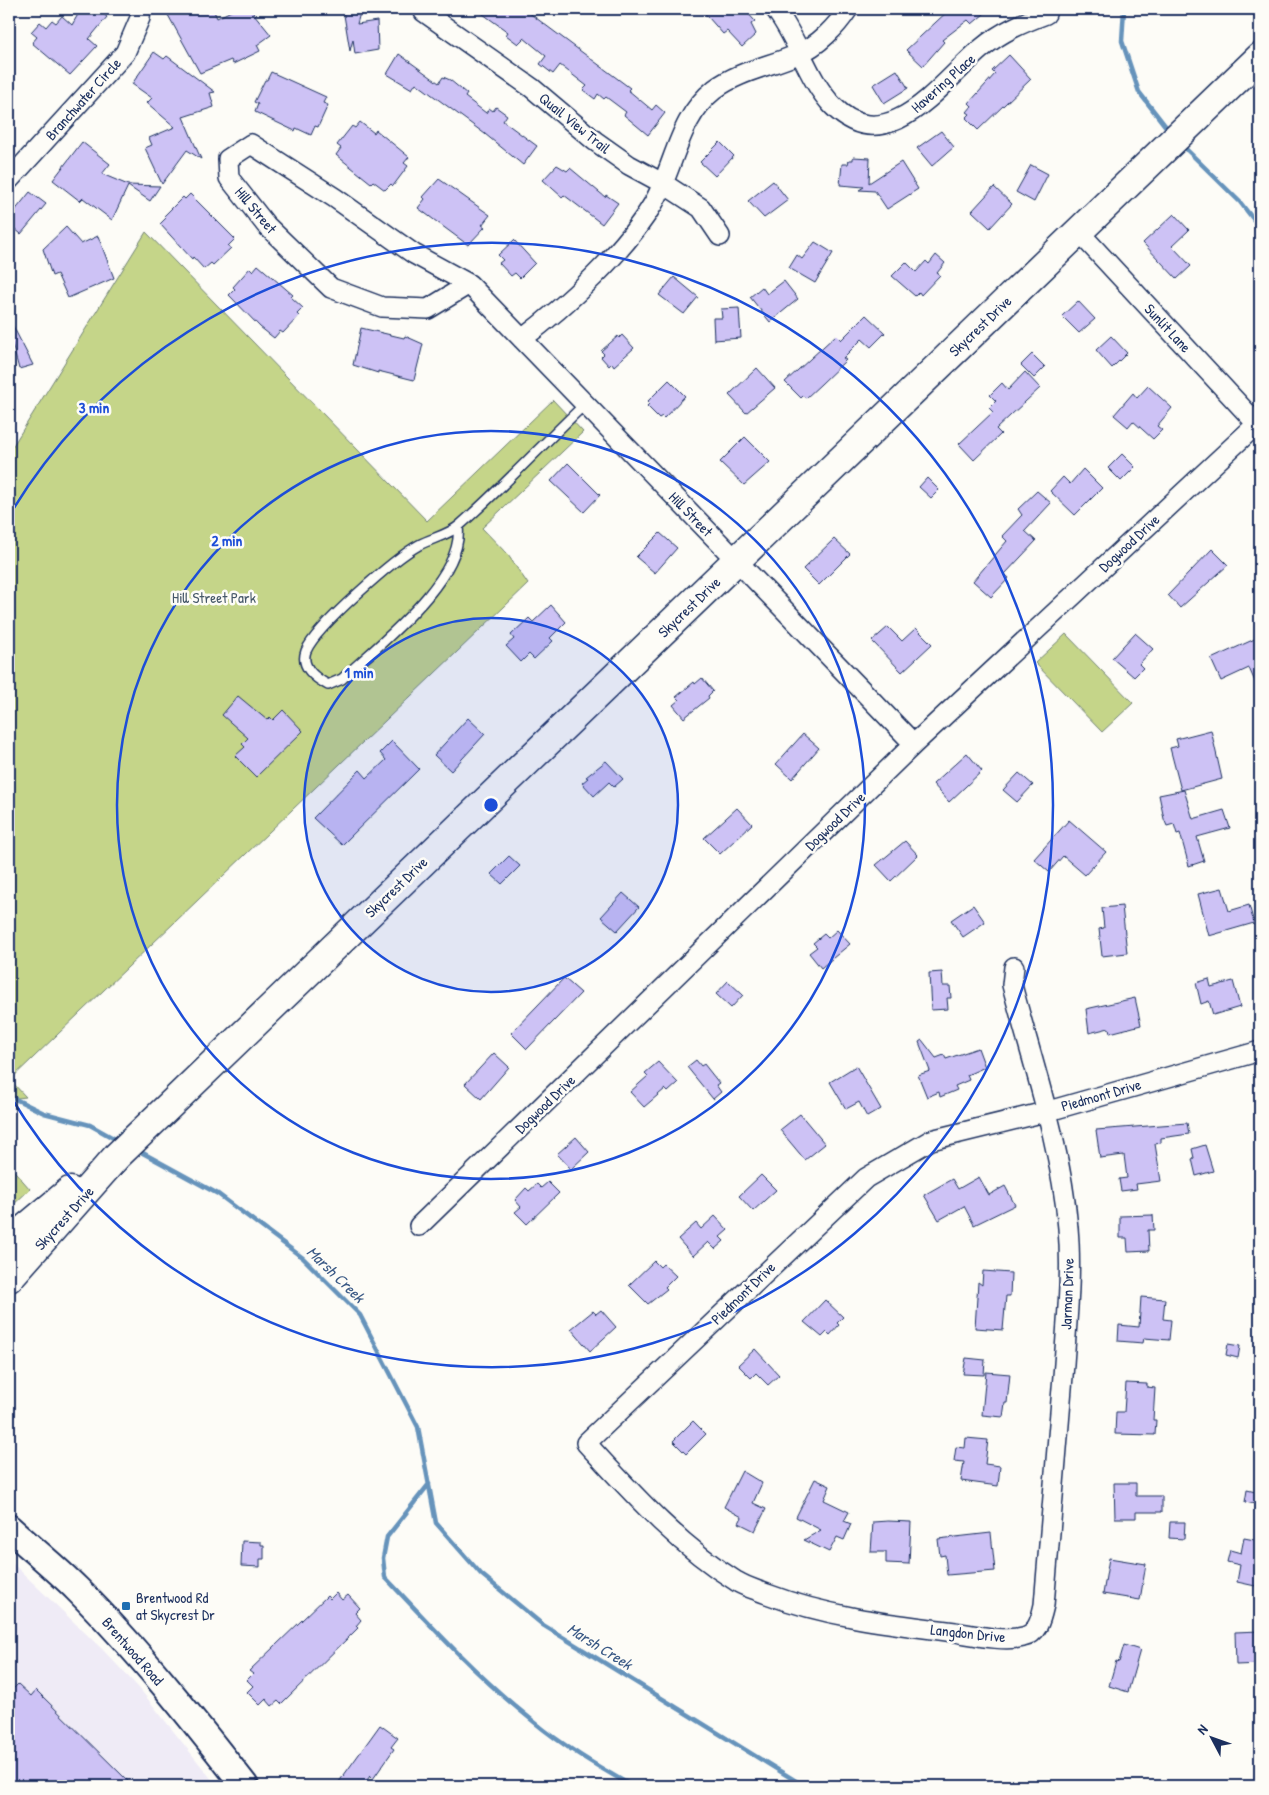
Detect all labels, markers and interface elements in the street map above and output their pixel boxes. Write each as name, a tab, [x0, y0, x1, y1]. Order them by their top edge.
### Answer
street label: Havering Place	[906, 48, 980, 118]
street label: Branchwater Circle	[40, 53, 126, 145]
street label: Quail View Trail	[535, 88, 615, 158]
street label: Hill Street	[230, 182, 282, 239]
street label: Skycrest Drive	[944, 291, 1016, 361]
street label: Sunlit Lane	[1140, 299, 1196, 357]
text: 3 min	[79, 397, 109, 418]
street label: Hill Street	[664, 487, 718, 542]
street label: Dogwood Drive	[1094, 509, 1164, 577]
text: 2 min	[212, 530, 243, 551]
street label: Skycrest Drive	[653, 572, 725, 642]
park label: Hill Street Park	[172, 587, 256, 608]
text: 1 min	[344, 662, 374, 683]
street label: Dogwood Drive	[800, 787, 870, 855]
centre of rings	[482, 796, 500, 814]
street label: Skycrest Drive	[360, 852, 432, 922]
street label: Dogwood Drive	[510, 1070, 580, 1138]
street label: Piedmont Drive	[1059, 1074, 1143, 1116]
street label: Skycrest Drive	[30, 1181, 98, 1255]
water label: Marsh Creek	[302, 1241, 371, 1308]
street label: Piedmont Drive	[706, 1257, 780, 1329]
street label: Jarman Drive	[1055, 1258, 1079, 1330]
place label: Brentwood Rd at Skycrest Dr	[136, 1587, 215, 1625]
marker: Brentwood Rd at Skycrest Dr	[120, 1600, 132, 1612]
street label: Brentwood Road	[97, 1612, 169, 1690]
water label: Marsh Creek	[563, 1617, 638, 1675]
street label: Langdon Drive	[929, 1619, 1007, 1647]
north arrow	[1186, 1712, 1236, 1762]
text: N	[1192, 1720, 1212, 1738]

